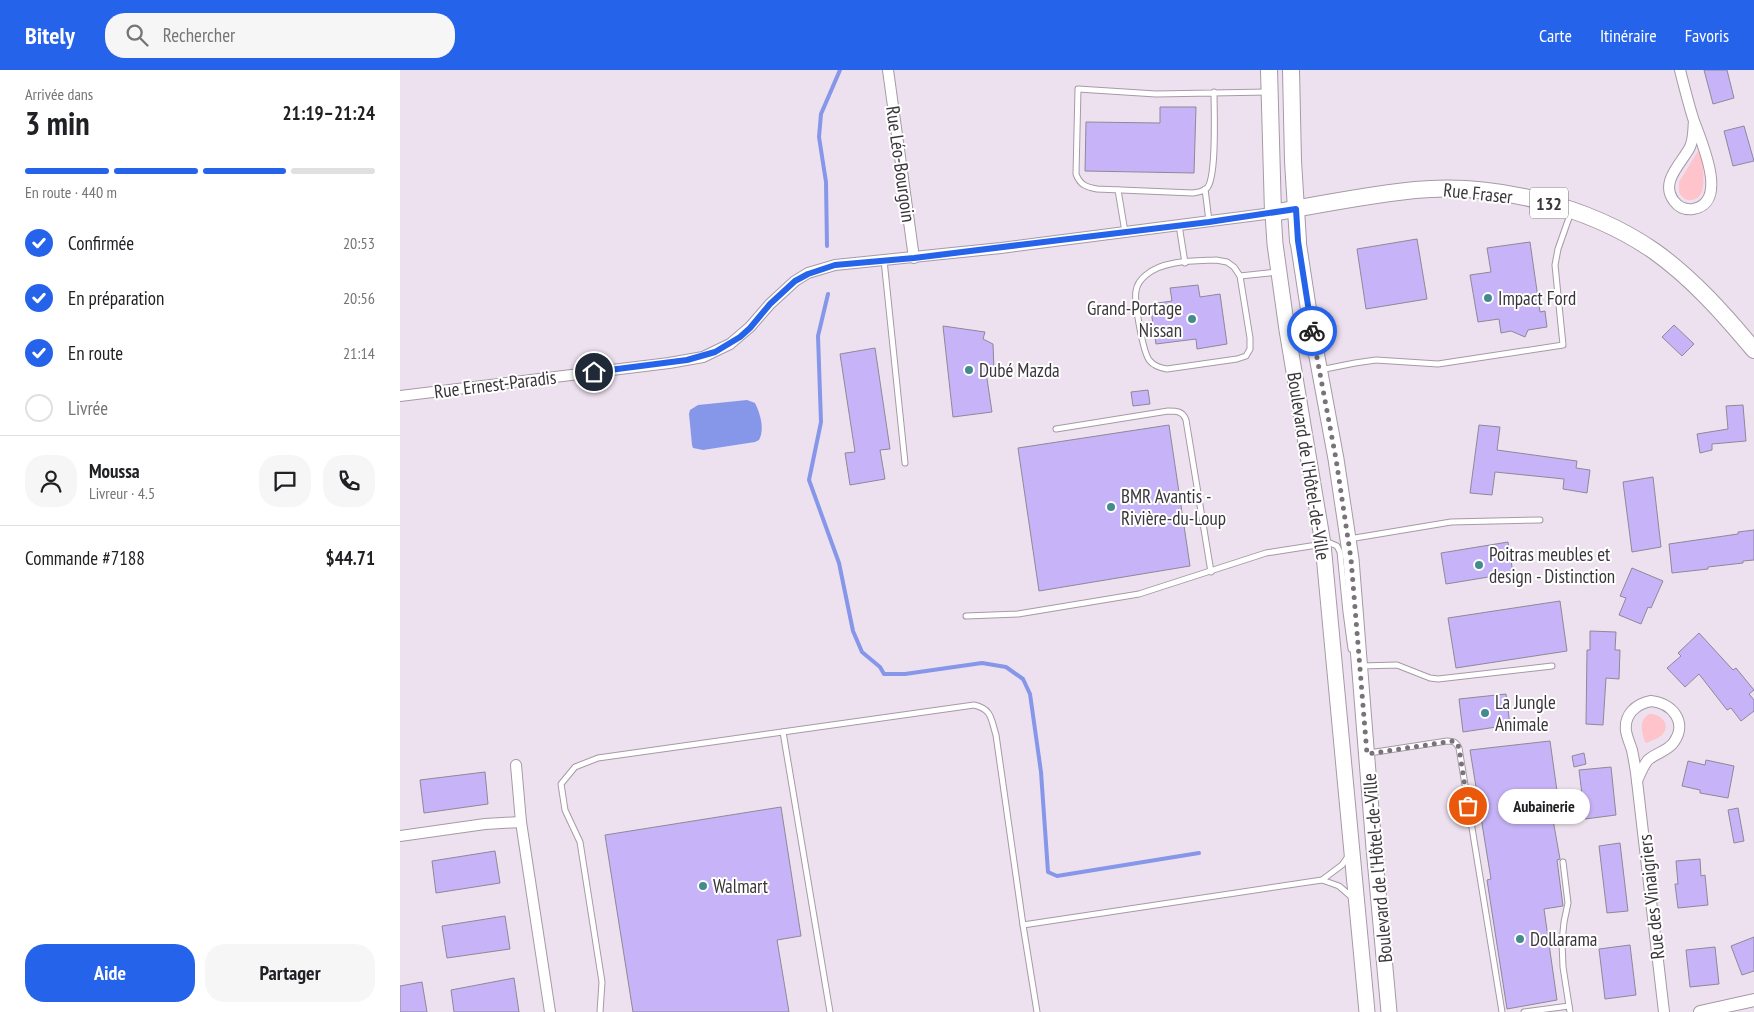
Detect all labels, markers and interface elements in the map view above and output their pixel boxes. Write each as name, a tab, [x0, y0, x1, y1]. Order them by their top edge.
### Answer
search box	[105, 13, 455, 58]
text: Bitely	[25, 20, 75, 51]
icon: search	[123, 21, 151, 49]
text: Rechercher	[163, 23, 235, 47]
text: Carte	[1539, 24, 1572, 47]
text: Itinéraire	[1600, 24, 1657, 47]
text: Favoris	[1685, 24, 1729, 47]
text: Arrivée dans	[25, 84, 93, 104]
text: 21:19–21:24	[282, 101, 375, 125]
text: 3 min	[25, 102, 90, 144]
street label: Rue Léo-Bourgoin	[881, 104, 921, 224]
street label: Rue Fraser	[1442, 177, 1515, 209]
text: En route · 440 m	[25, 182, 117, 202]
road number: 132	[1530, 188, 1568, 218]
icon: check	[25, 229, 53, 257]
text: Confirmée	[68, 231, 134, 255]
text: 20:53	[343, 233, 375, 253]
icon: check	[25, 284, 53, 312]
text: En préparation	[68, 286, 164, 310]
place label: Impact Ford	[1498, 286, 1576, 310]
text: 20:56	[343, 288, 375, 308]
marker: Impact Ford	[1482, 292, 1494, 304]
place label: Grand-Portage Nissan	[1087, 296, 1182, 342]
courier	[1287, 306, 1337, 356]
marker: Grand-Portage Nissan	[1186, 313, 1198, 325]
icon: bike	[1298, 317, 1326, 345]
icon: check	[25, 339, 53, 367]
text: En route	[68, 341, 123, 365]
text: 21:14	[343, 343, 375, 363]
pin	[573, 351, 615, 393]
icon: home	[580, 358, 608, 386]
place label: Dubé Mazda	[979, 358, 1060, 382]
marker: Dubé Mazda	[963, 364, 975, 376]
street label: Rue Ernest-Paradis	[433, 365, 557, 403]
street label: Boulevard de l'Hôtel-de-Ville	[1282, 370, 1336, 562]
text: Livrée	[68, 396, 108, 420]
button: person	[25, 455, 77, 507]
button: chat	[259, 455, 311, 507]
button: phone	[323, 455, 375, 507]
text: Moussa	[89, 459, 140, 483]
text: Livreur · 4.5	[89, 483, 155, 503]
place label: BMR Avantis - Rivière-du-Loup	[1121, 484, 1226, 530]
marker: BMR Avantis - Rivière-du-Loup	[1105, 501, 1117, 513]
place label: Poitras meubles et design - Distinction	[1489, 542, 1615, 588]
text: Commande #7188	[25, 546, 145, 570]
text: $44.71	[326, 546, 375, 570]
marker: Poitras meubles et design - Distinction	[1473, 559, 1485, 571]
place label: La Jungle Animale	[1495, 690, 1556, 736]
marker: La Jungle Animale	[1479, 707, 1491, 719]
street label: Boulevard de l'Hôtel-de-Ville	[1357, 772, 1397, 964]
pin	[1447, 785, 1489, 827]
callout: Aubainerie	[1498, 788, 1590, 824]
icon: bag	[1454, 792, 1482, 820]
text: Aubainerie	[1513, 796, 1575, 816]
street label: Rue des Vinaigriers	[1633, 833, 1669, 961]
place label: Walmart	[713, 874, 769, 898]
marker: Walmart	[697, 880, 709, 892]
place label: Dollarama	[1530, 927, 1597, 951]
marker: Dollarama	[1514, 933, 1526, 945]
button: Aide	[25, 944, 195, 1002]
button: Partager	[205, 944, 375, 1002]

